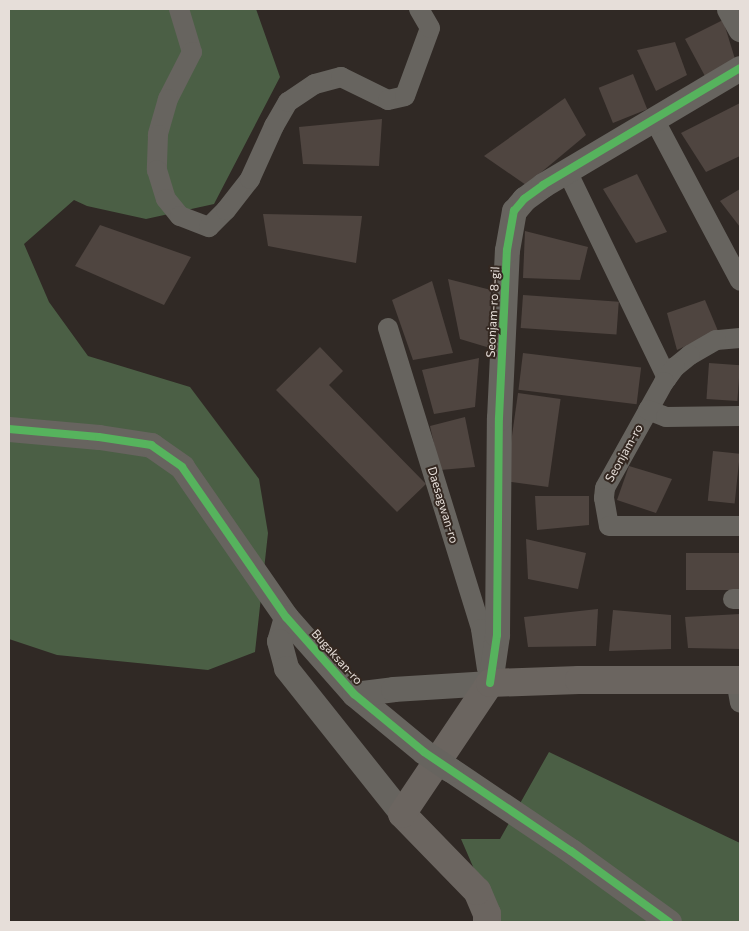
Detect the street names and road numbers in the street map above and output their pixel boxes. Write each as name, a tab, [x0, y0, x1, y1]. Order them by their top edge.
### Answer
street label: Seonjam-ro 8-gil	[483, 266, 503, 358]
street label: Seonjam-ro	[602, 422, 646, 484]
street label: Daesagwan-ro	[425, 465, 461, 545]
street label: Bugaksan-ro	[309, 627, 365, 687]

